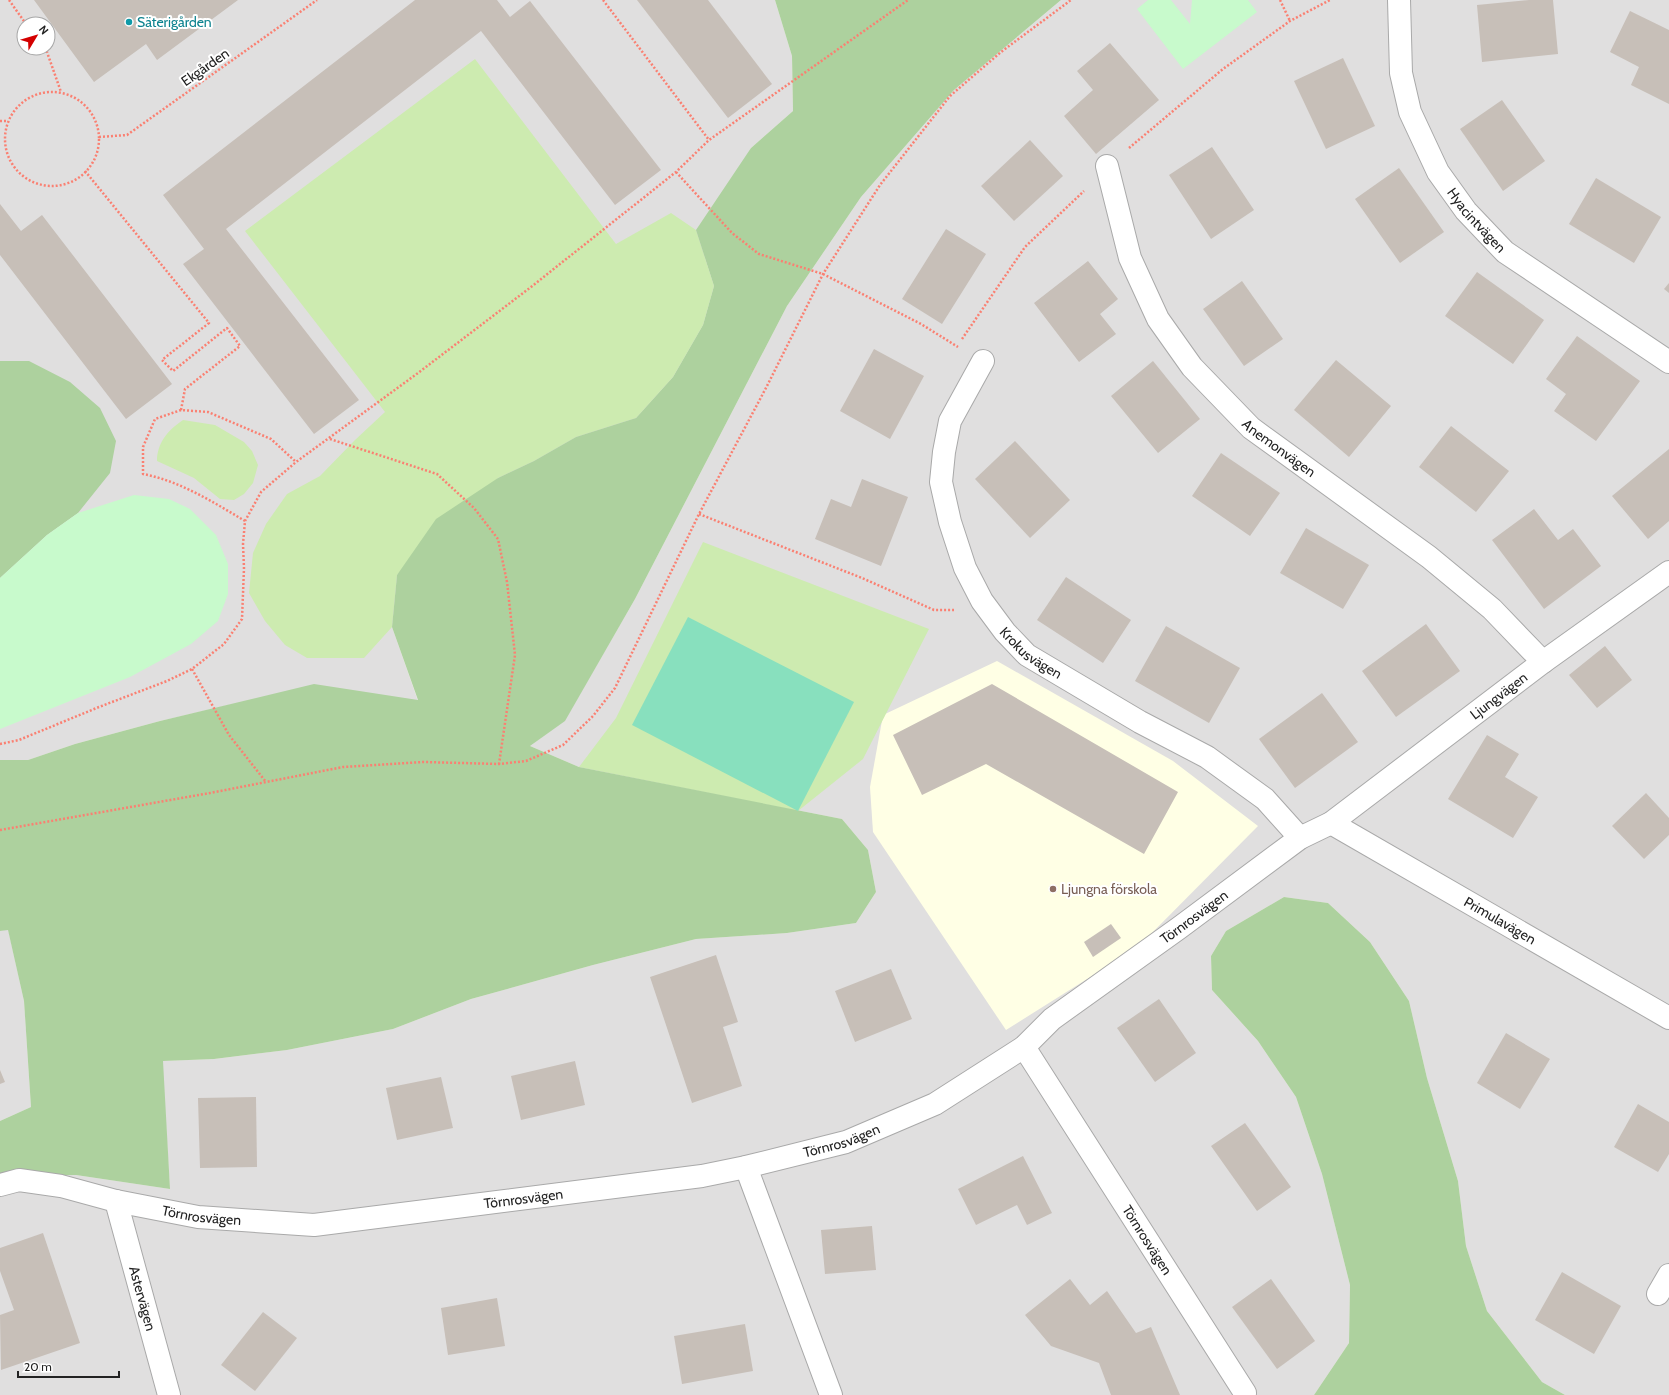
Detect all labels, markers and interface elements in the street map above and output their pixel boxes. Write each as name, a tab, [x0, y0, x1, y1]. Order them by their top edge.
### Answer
place label: Säterigården	[137, 13, 212, 31]
north arrow	[16, 16, 56, 56]
marker: Säterigården	[124, 17, 134, 27]
text: N	[36, 22, 52, 37]
street label: Ekgården	[178, 44, 233, 90]
street label: Hyacintvägen	[1443, 184, 1510, 257]
street label: Anemonvägen	[1238, 415, 1319, 481]
street label: Krokusvägen	[996, 623, 1066, 683]
street label: Ljungvägen	[1466, 668, 1531, 723]
place label: Ljungna förskola	[1061, 880, 1157, 898]
marker: Ljungna förskola	[1048, 884, 1058, 894]
street label: Törnrosvägen	[1157, 886, 1231, 948]
street label: Primulavägen	[1461, 893, 1539, 948]
street label: Törnrosvägen	[801, 1120, 883, 1161]
street label: Törnrosvägen	[483, 1185, 564, 1212]
street label: Törnrosvägen	[161, 1201, 242, 1229]
street label: Törnrosvägen	[1118, 1202, 1176, 1279]
street label: Astervägen	[125, 1264, 160, 1333]
scale bar	[18, 1353, 119, 1379]
text: 20 m	[24, 1359, 52, 1374]

